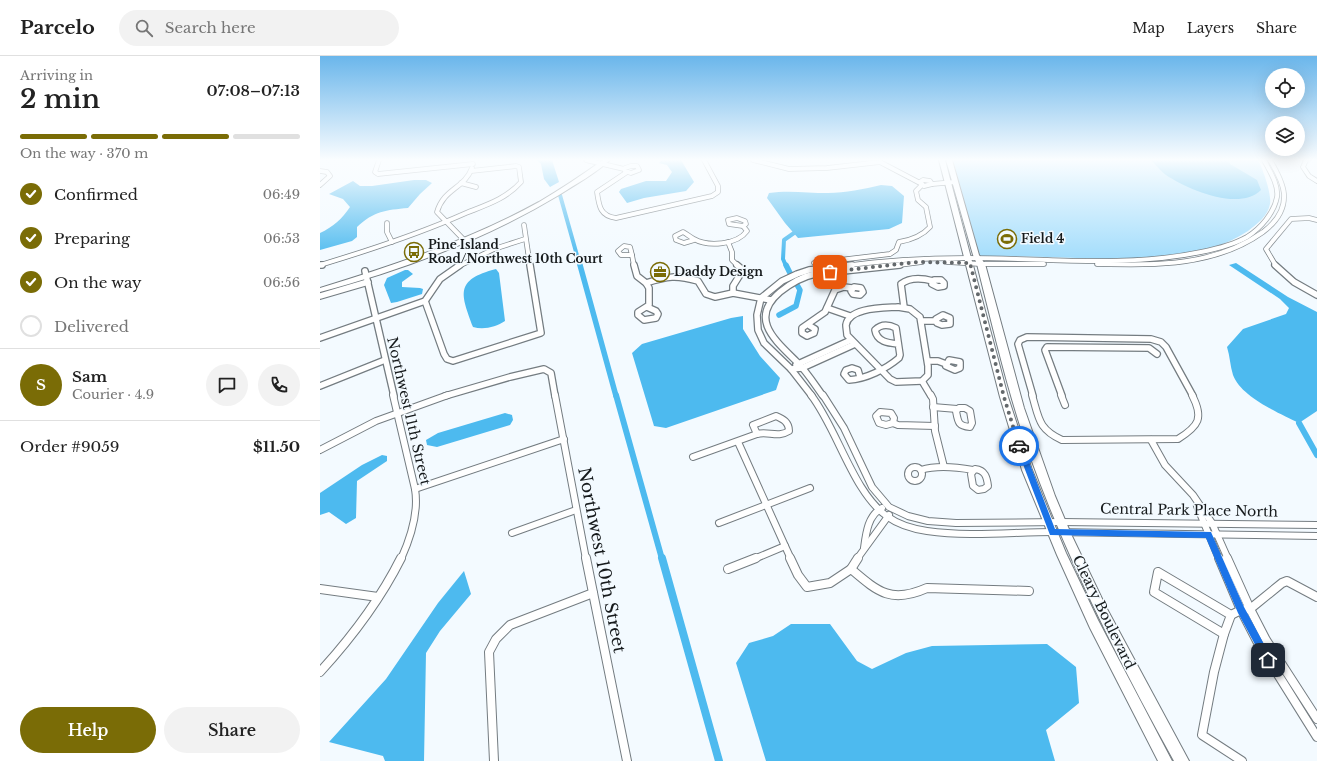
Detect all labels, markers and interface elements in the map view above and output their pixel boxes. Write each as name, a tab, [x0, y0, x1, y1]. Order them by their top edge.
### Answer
search box	[119, 10, 399, 46]
text: Parcelo	[20, 16, 95, 39]
icon: search	[133, 17, 155, 39]
text: Search here	[165, 18, 256, 37]
text: Map	[1132, 19, 1165, 37]
text: Layers	[1187, 19, 1234, 37]
text: Share	[1256, 19, 1297, 37]
text: Arriving in	[20, 67, 93, 84]
map controls	[1265, 68, 1305, 156]
button: locate	[1265, 68, 1305, 108]
text: 07:08–07:13	[206, 81, 300, 100]
text: 2 min	[20, 83, 100, 115]
button: layers	[1265, 116, 1305, 156]
text: On the way · 370 m	[20, 145, 148, 162]
icon: check	[20, 183, 42, 205]
text: Confirmed	[54, 185, 138, 204]
text: 06:49	[263, 186, 300, 203]
icon: check	[20, 227, 42, 249]
sports icon: Field 4	[996, 228, 1018, 250]
text: Preparing	[54, 229, 130, 248]
text: 06:53	[263, 230, 300, 247]
place label: Field 4	[1021, 231, 1064, 246]
place label: Pine Island Road/Northwest 10th Court	[428, 237, 603, 266]
bus stop icon: Pine Island Road/Northwest 10th Court	[403, 241, 425, 263]
pin	[813, 255, 847, 289]
office icon: Daddy Design	[649, 261, 671, 283]
icon: bag	[819, 261, 841, 283]
place label: Daddy Design	[674, 264, 763, 279]
icon: check	[20, 271, 42, 293]
text: On the way	[54, 273, 142, 292]
text: 06:56	[263, 274, 300, 291]
text: Delivered	[54, 317, 129, 336]
street label: Northwest 11th Street	[383, 335, 435, 488]
button: chat	[206, 364, 248, 406]
button: phone	[258, 364, 300, 406]
text: Sam	[72, 367, 107, 386]
text: S	[36, 375, 46, 394]
text: Courier · 4.9	[72, 386, 154, 403]
courier	[999, 426, 1039, 466]
icon: car	[1008, 435, 1030, 457]
text: Order #9059	[20, 437, 120, 456]
text: $11.50	[253, 437, 300, 456]
street label: Northwest 10th Street	[573, 466, 630, 655]
street label: Central Park Place North	[1100, 499, 1278, 521]
street label: Cleary Boulevard	[1069, 552, 1140, 672]
pin	[1251, 643, 1285, 677]
icon: home	[1257, 649, 1279, 671]
button: Help	[20, 707, 156, 753]
button: Share	[164, 707, 300, 753]

